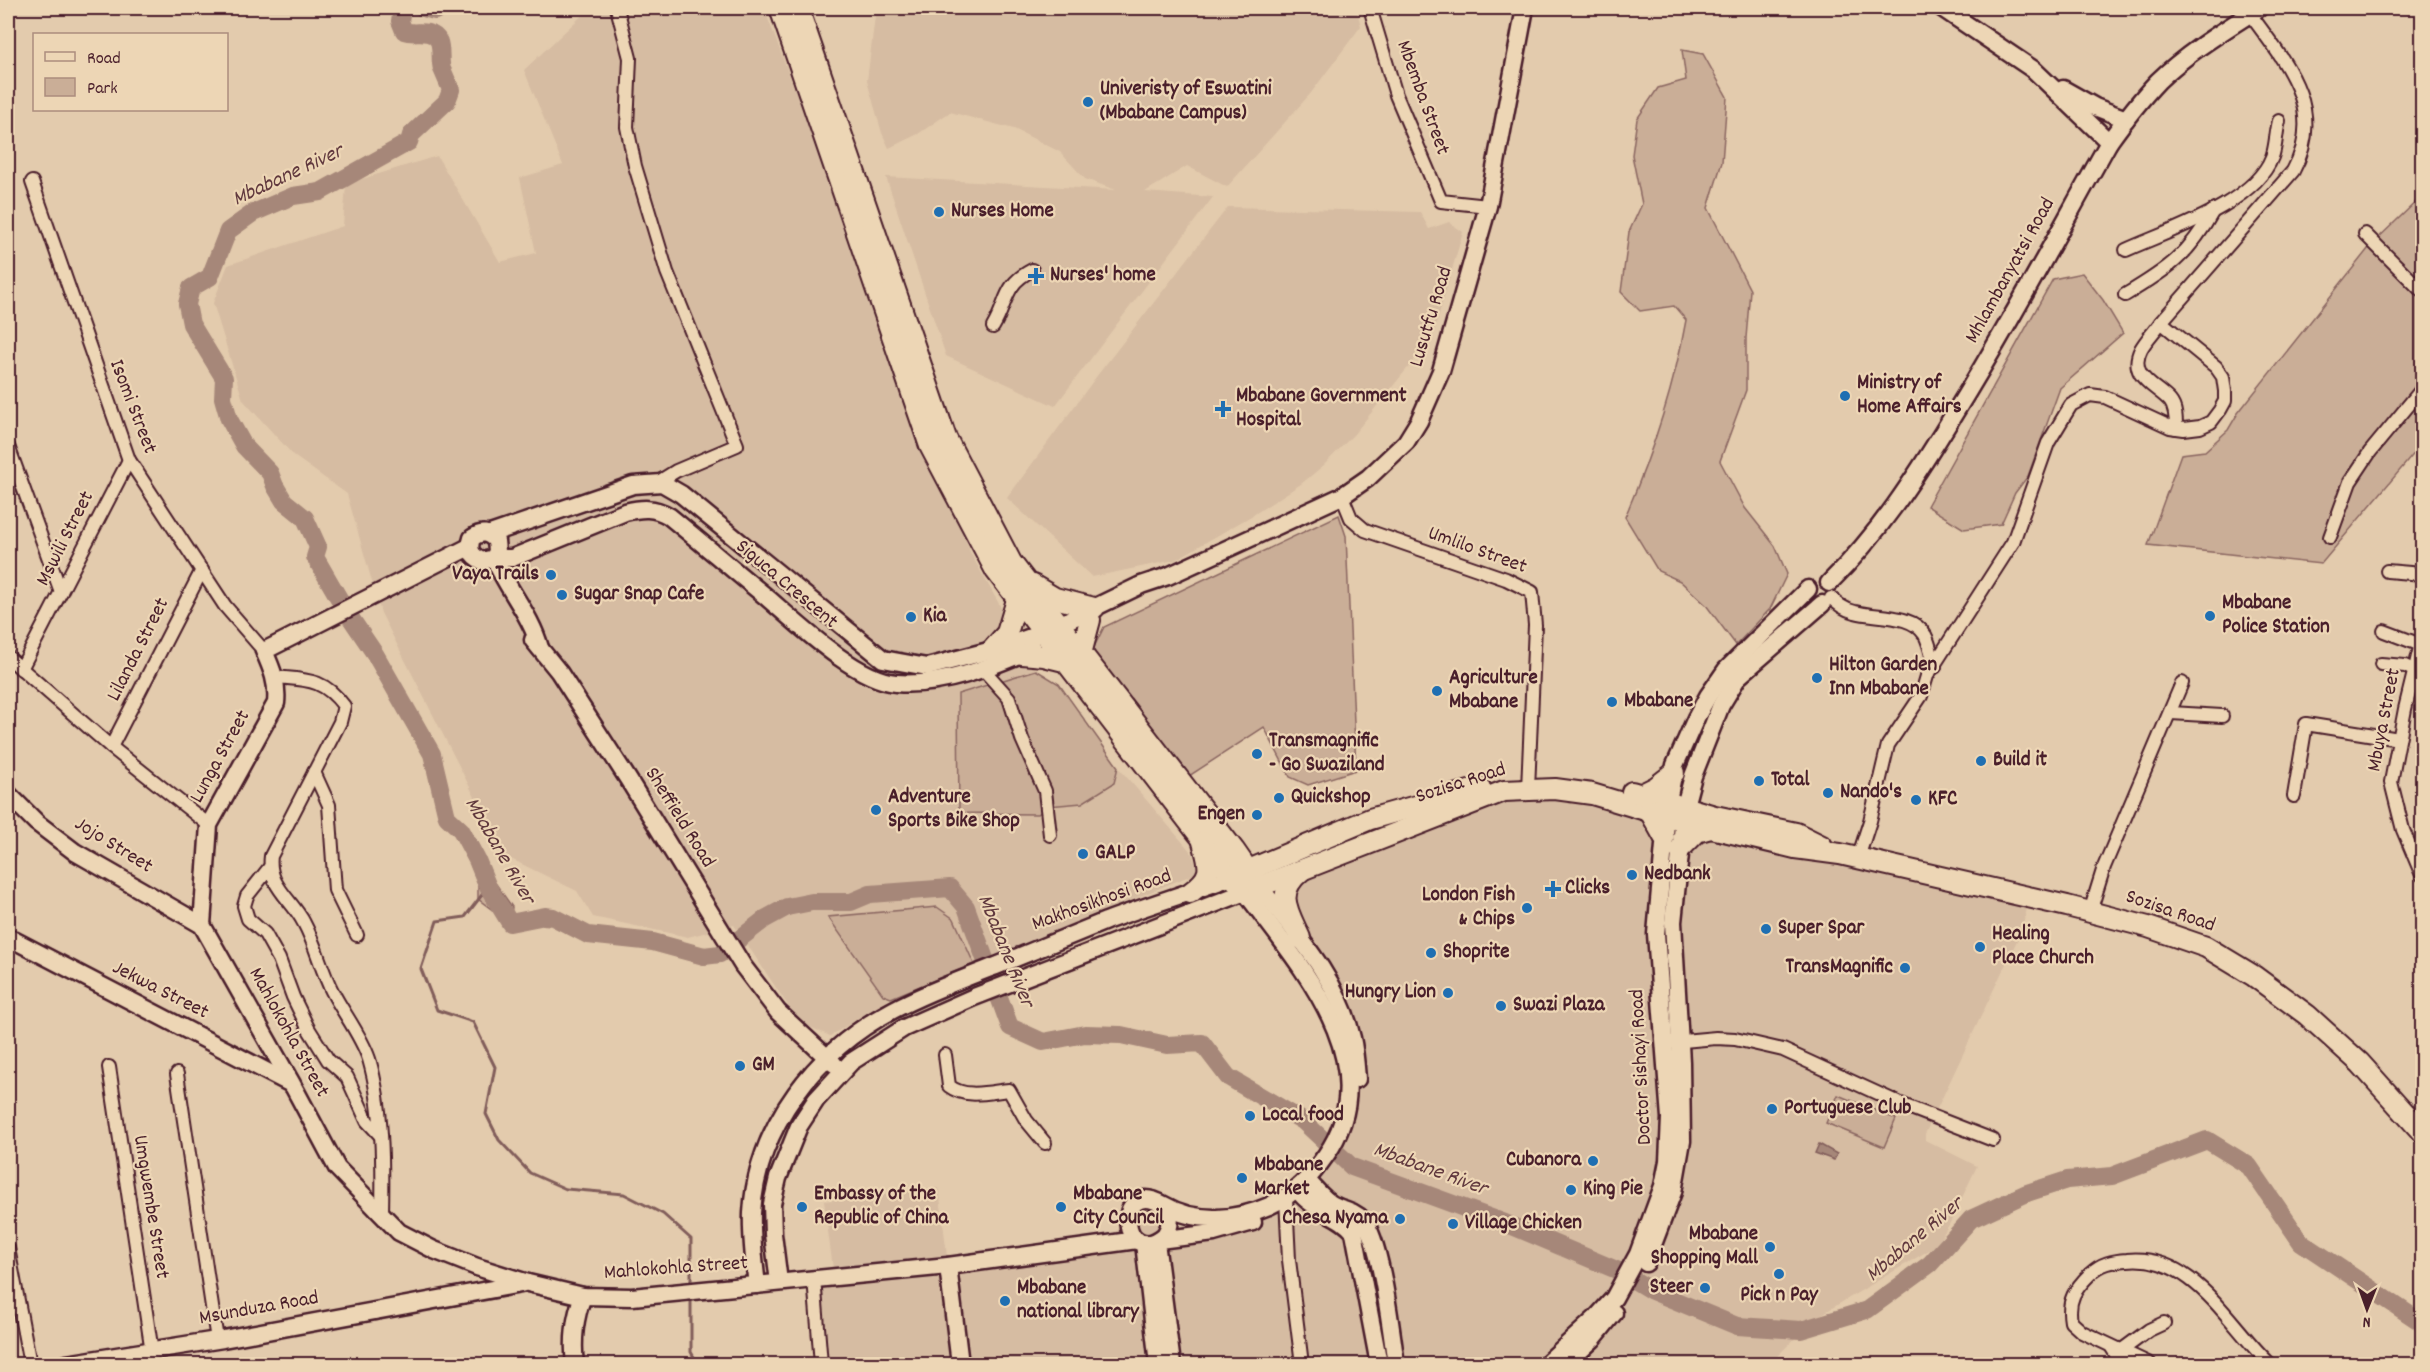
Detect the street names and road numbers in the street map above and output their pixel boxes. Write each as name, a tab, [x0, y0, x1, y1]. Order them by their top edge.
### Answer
street label: Mbemba Street	[1387, 37, 1457, 160]
street label: Mhlambanyatsi Road	[1958, 193, 2064, 349]
street label: Lusutfu Road	[1402, 263, 1462, 371]
street label: Isomi Street	[100, 355, 164, 459]
street label: Mswili Street	[29, 486, 103, 592]
street label: Umlilo Street	[1423, 519, 1531, 583]
street label: Siguca Crescent	[728, 533, 844, 637]
street label: Lilanda Street	[100, 593, 178, 707]
street label: Mbuya Street	[2360, 666, 2410, 774]
street label: Lunga Street	[183, 705, 259, 809]
street label: Sozisa Road	[1412, 755, 1510, 813]
street label: Sheffield Road	[636, 762, 722, 874]
street label: Jojo Street	[68, 810, 158, 882]
street label: Makhosikhosi Road	[1028, 862, 1176, 940]
street label: Sozisa Road	[2121, 883, 2219, 941]
street label: Jekwa Street	[107, 954, 214, 1028]
street label: Mahlokohla Street	[240, 963, 336, 1104]
street label: Doctor Sishayi Road	[1623, 988, 1661, 1146]
street label: Umgwembe Street	[124, 1133, 176, 1281]
street label: Mahlokohla Street	[603, 1249, 749, 1289]
street label: Msunduza Road	[197, 1284, 321, 1334]

